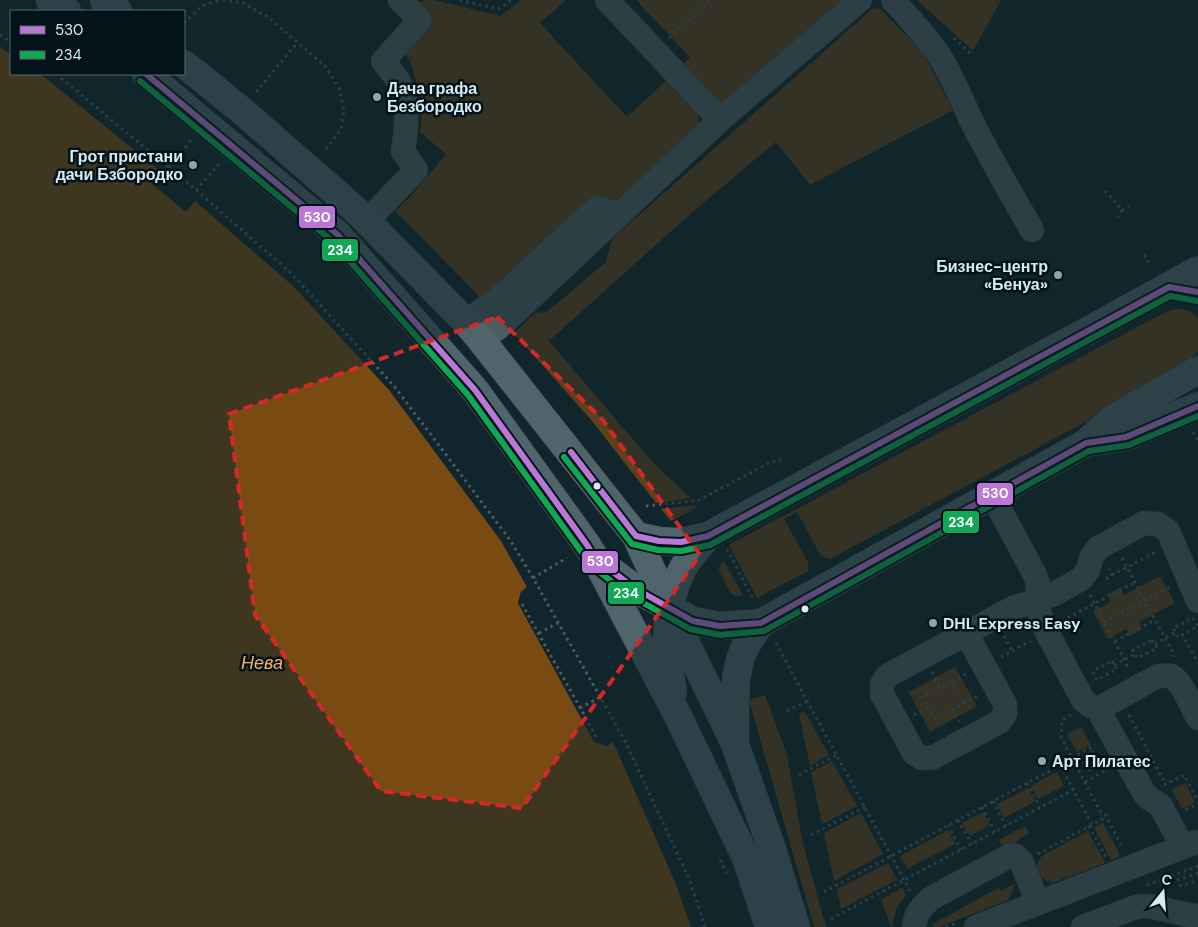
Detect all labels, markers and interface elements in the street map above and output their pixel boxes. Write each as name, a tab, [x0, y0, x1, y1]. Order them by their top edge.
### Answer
legend	[10, 10, 185, 75]
text: 530	[55, 20, 83, 40]
text: 234	[55, 45, 82, 65]
place label: Дача графа Безбородко	[387, 78, 482, 117]
marker: Дача графа Безбородко	[371, 91, 383, 103]
place label: Грот пристани дачи Бзбородко	[56, 146, 183, 185]
marker: Грот пристани дачи Бзбородко	[187, 159, 199, 171]
line badge: 530	[298, 205, 336, 229]
text: 530	[303, 208, 331, 226]
line badge: 234	[321, 238, 359, 262]
text: 234	[327, 241, 353, 259]
place label: Бизнес-центр «Бенуа»	[936, 256, 1048, 295]
marker: Бизнес-центр «Бенуа»	[1052, 269, 1064, 281]
unlabelled marker	[592, 481, 602, 491]
line badge: 530	[976, 482, 1014, 506]
text: 530	[981, 484, 1009, 502]
line badge: 234	[942, 510, 980, 534]
text: 234	[948, 513, 974, 531]
line badge: 530	[581, 550, 619, 574]
text: 530	[586, 552, 614, 570]
line badge: 234	[607, 581, 645, 605]
text: 234	[613, 584, 639, 602]
unlabelled marker	[800, 604, 810, 614]
place label: DHL Express Easy	[943, 613, 1081, 634]
marker: DHL Express Easy	[927, 617, 939, 629]
water label: Нева	[241, 651, 283, 675]
place label: Арт Пилатес	[1052, 751, 1151, 772]
marker: Арт Пилатес	[1036, 755, 1048, 767]
north arrow	[1138, 867, 1188, 917]
text: С	[1159, 869, 1174, 890]

